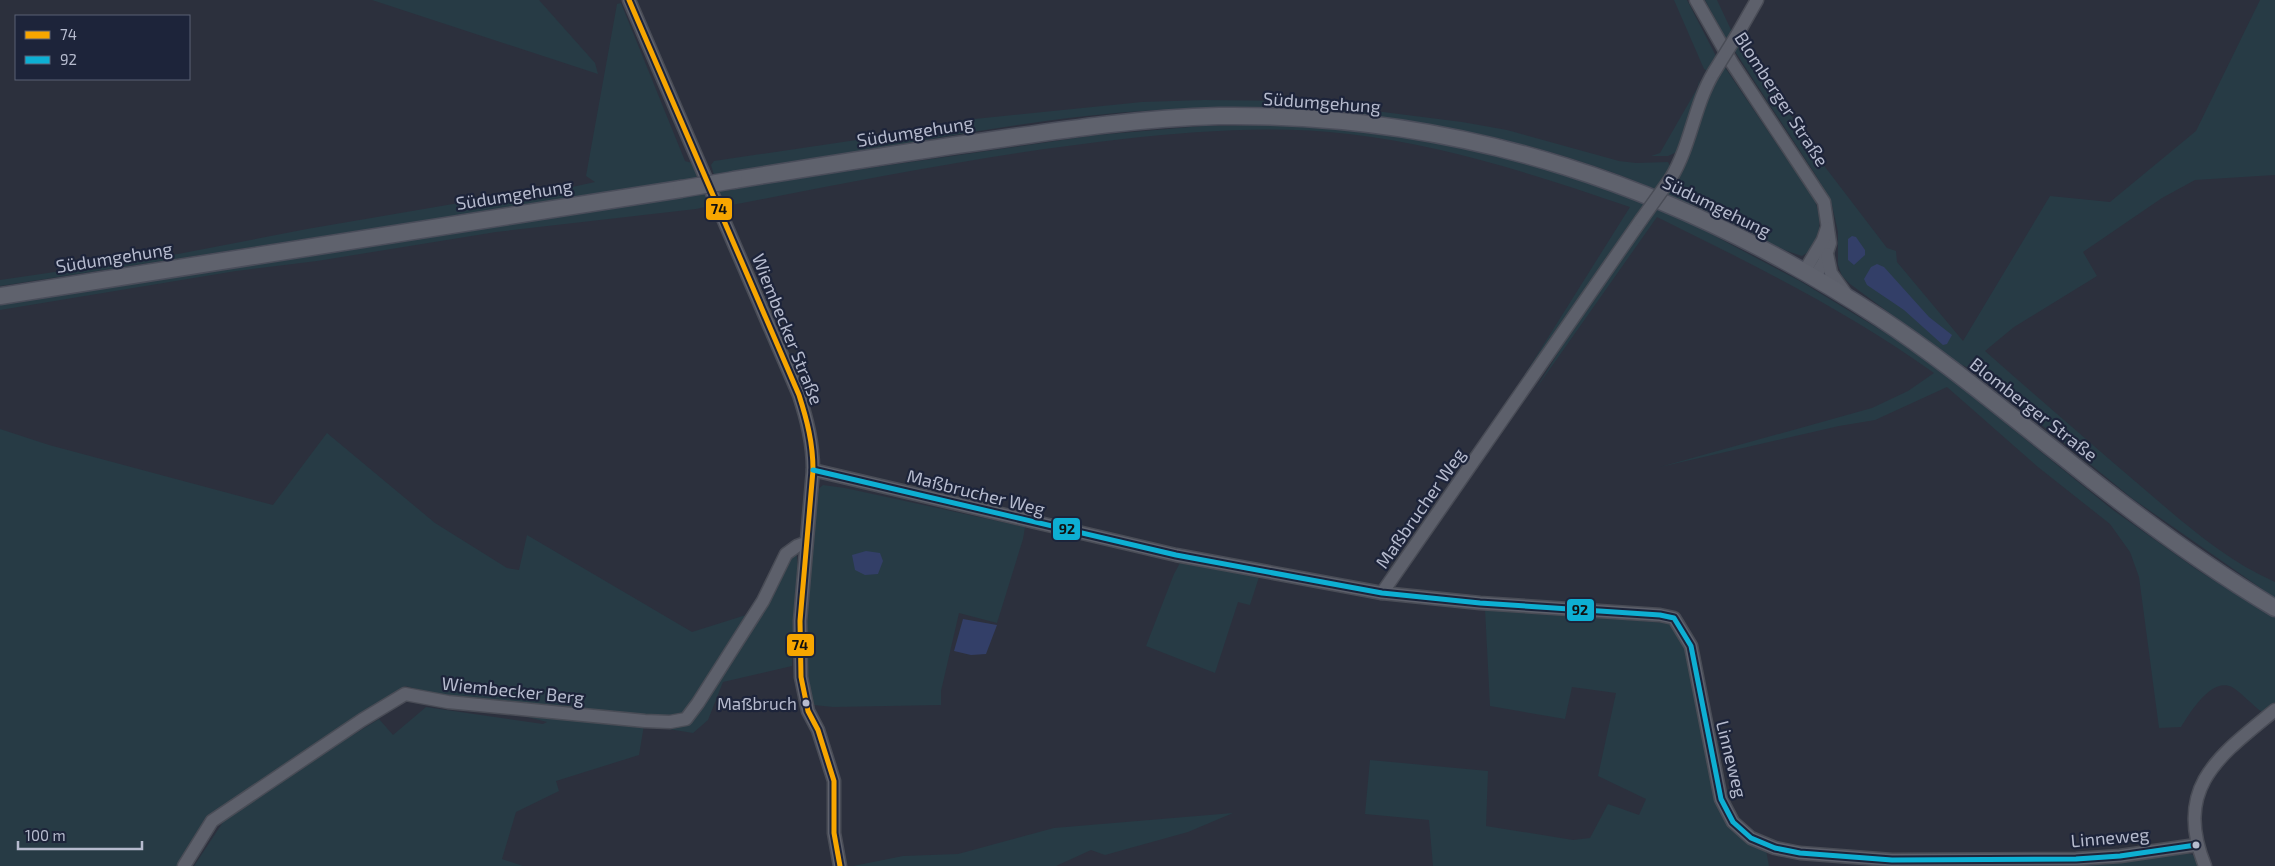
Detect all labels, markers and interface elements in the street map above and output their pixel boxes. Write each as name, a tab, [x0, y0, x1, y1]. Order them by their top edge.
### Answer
legend	[15, 15, 190, 80]
text: 74	[60, 25, 77, 43]
street label: Blomberger Straße	[1730, 28, 1834, 170]
text: 92	[60, 50, 77, 68]
street label: Südumgehung	[1263, 87, 1381, 117]
street label: Südumgehung	[855, 111, 975, 151]
street label: Südumgehung	[1659, 170, 1775, 242]
street label: Südumgehung	[454, 174, 574, 214]
line badge: 74	[705, 197, 733, 221]
text: 74	[711, 200, 727, 217]
street label: Südumgehung	[54, 237, 174, 277]
street label: Wiembecker Straße	[748, 250, 828, 408]
street label: Blomberger Straße	[1966, 352, 2102, 466]
street label: Maßbrucher Weg	[1370, 444, 1470, 572]
street label: Maßbrucher Weg	[905, 464, 1047, 520]
line badge: 92	[1052, 517, 1081, 541]
text: 92	[1059, 520, 1075, 537]
line badge: 92	[1566, 598, 1595, 622]
text: 92	[1572, 601, 1588, 618]
line badge: 74	[786, 633, 815, 657]
text: 74	[792, 636, 808, 653]
street label: Wiembecker Berg	[441, 672, 585, 708]
place label: Maßbruch	[717, 693, 797, 713]
marker: Maßbruch	[801, 698, 811, 708]
street label: Linneweg	[1712, 718, 1752, 800]
scale bar	[18, 818, 141, 850]
street label: Linneweg	[2070, 823, 2150, 851]
text: 100 m	[25, 826, 66, 844]
unlabelled marker	[2191, 840, 2201, 850]

